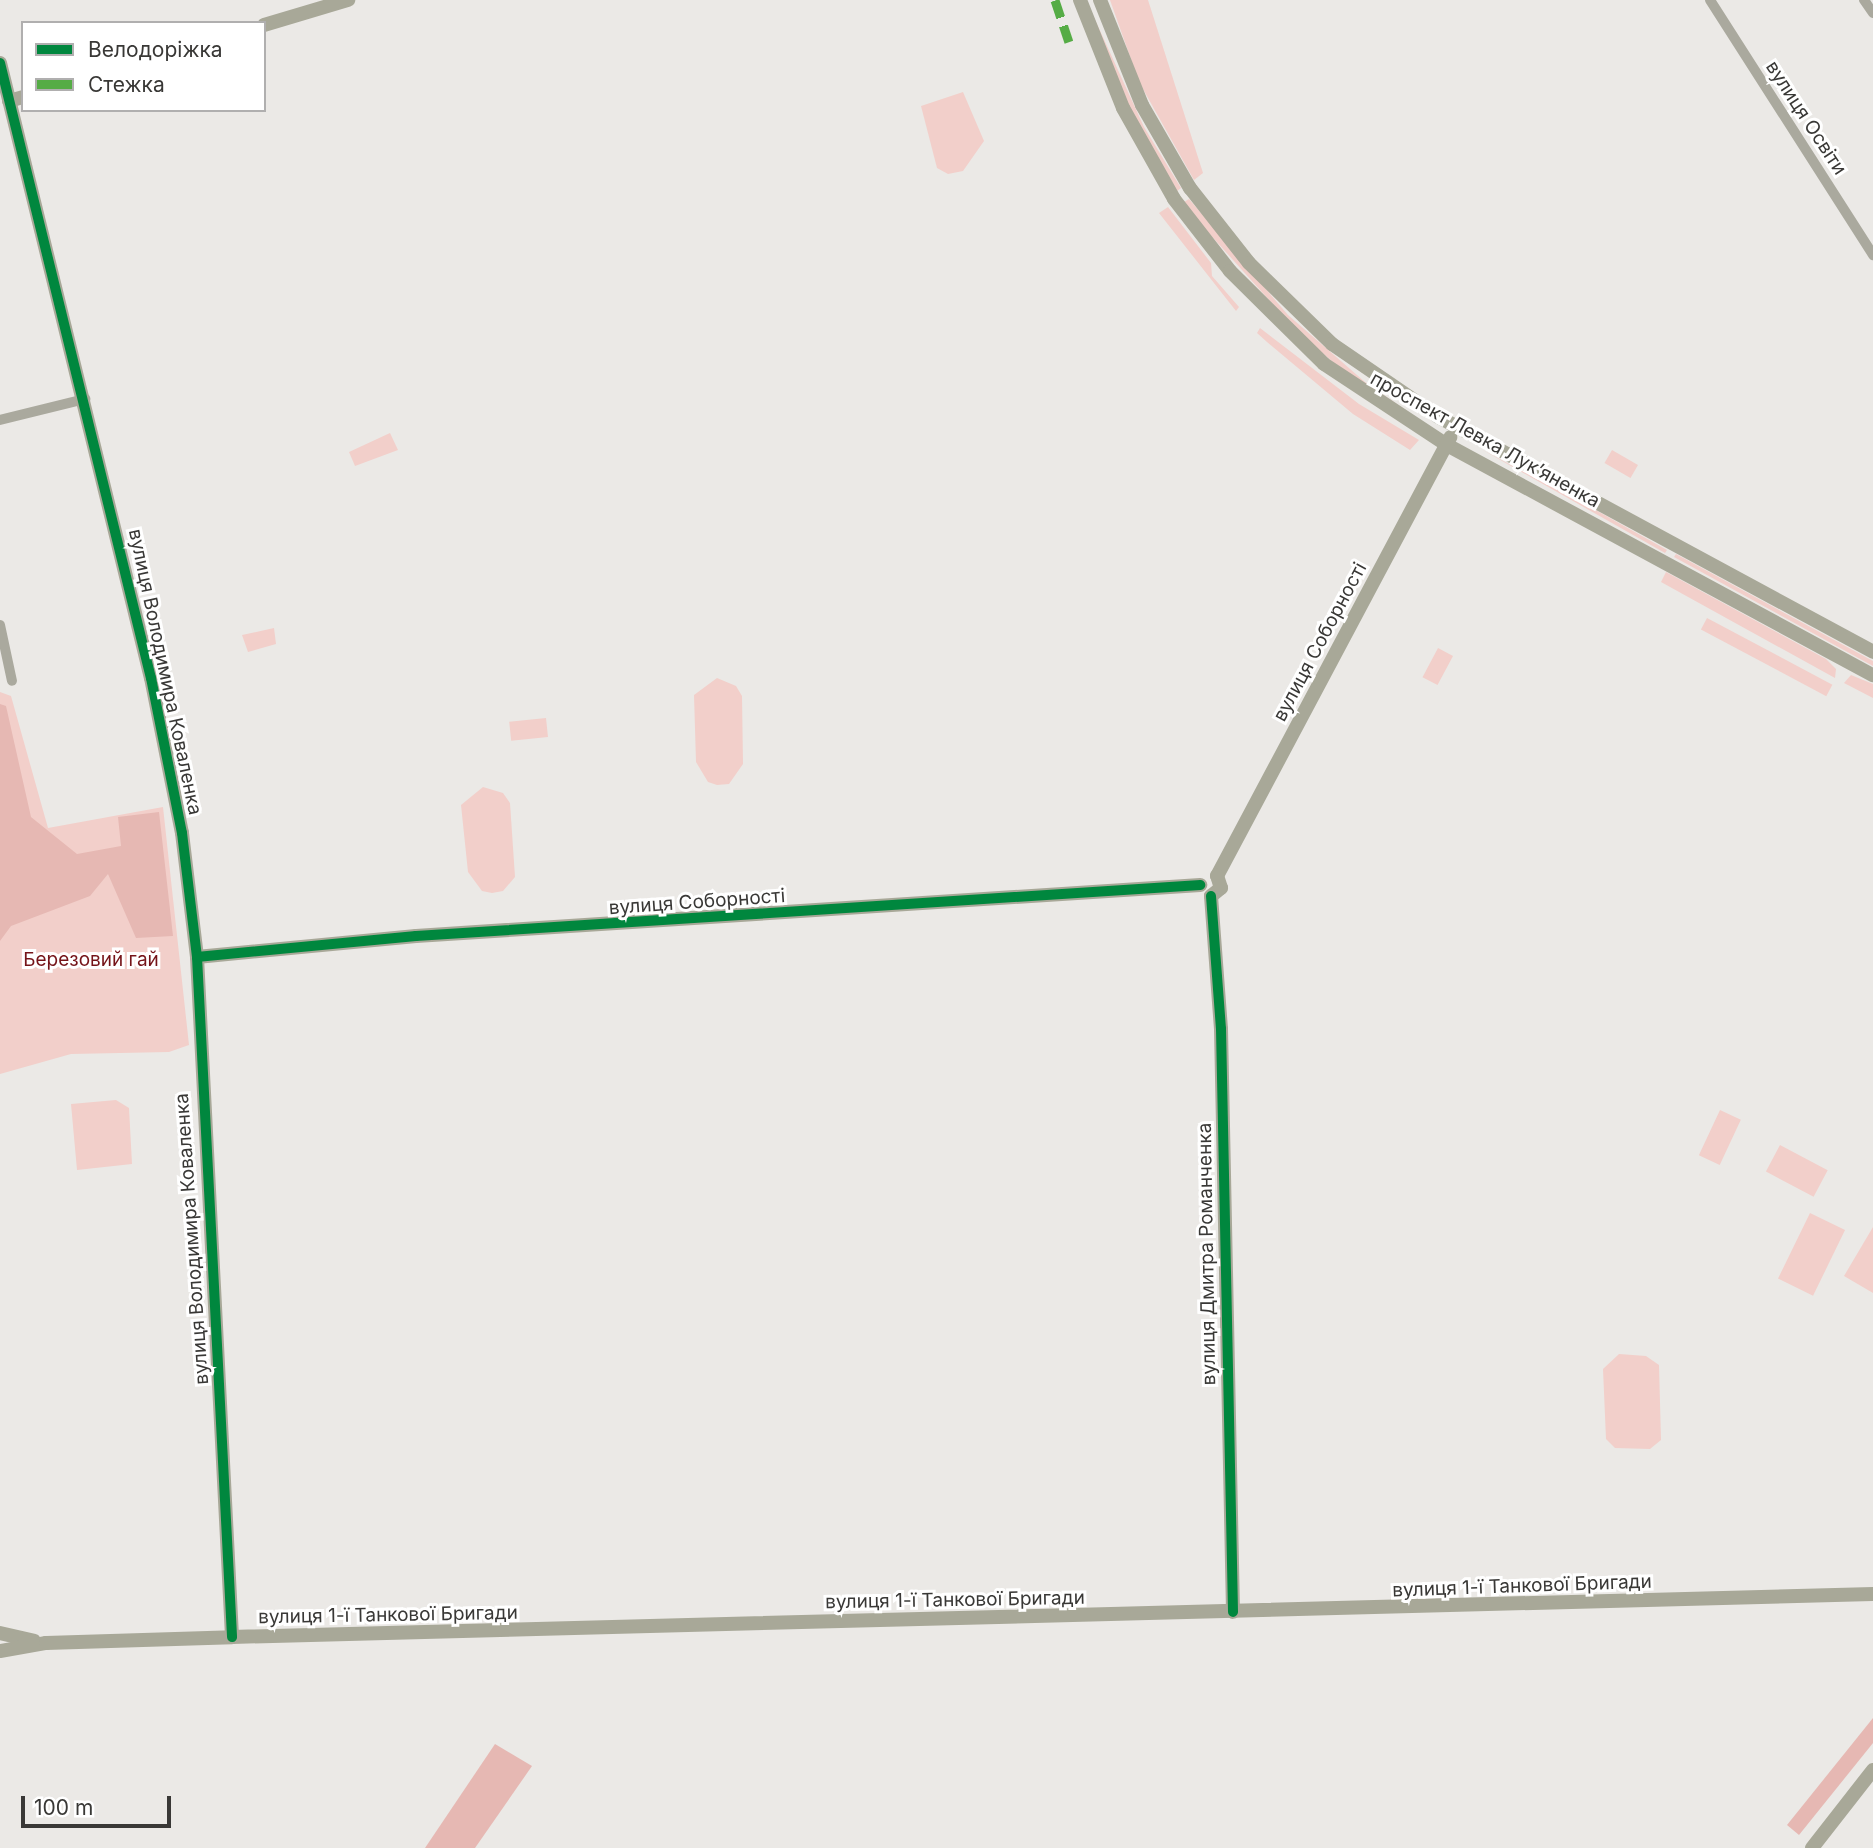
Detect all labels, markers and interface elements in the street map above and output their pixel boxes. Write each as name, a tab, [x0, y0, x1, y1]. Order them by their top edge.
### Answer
legend	[21, 21, 266, 112]
text: Велодоріжка	[88, 37, 223, 62]
street label: вулиця Освіти	[1761, 57, 1851, 179]
text: Стежка	[88, 72, 165, 97]
street label: проспект Левка Лукʼяненка	[1366, 367, 1604, 513]
street label: вулиця Володимира Коваленка	[123, 527, 207, 817]
street label: вулиця Соборності	[1268, 559, 1372, 725]
street label: вулиця Соборності	[608, 884, 786, 920]
park label: Березовий гай	[23, 949, 159, 971]
street label: вулиця Володимира Коваленка	[170, 1093, 214, 1385]
street label: вулиця Дмитра Романченка	[1193, 1123, 1221, 1385]
street label: вулиця 1-ї Танкової Бригади	[1392, 1570, 1652, 1602]
street label: вулиця 1-ї Танкової Бригади	[825, 1586, 1085, 1614]
street label: вулиця 1-ї Танкової Бригади	[258, 1601, 518, 1629]
scale bar	[24, 1782, 175, 1826]
text: 100 m	[34, 1795, 93, 1820]

